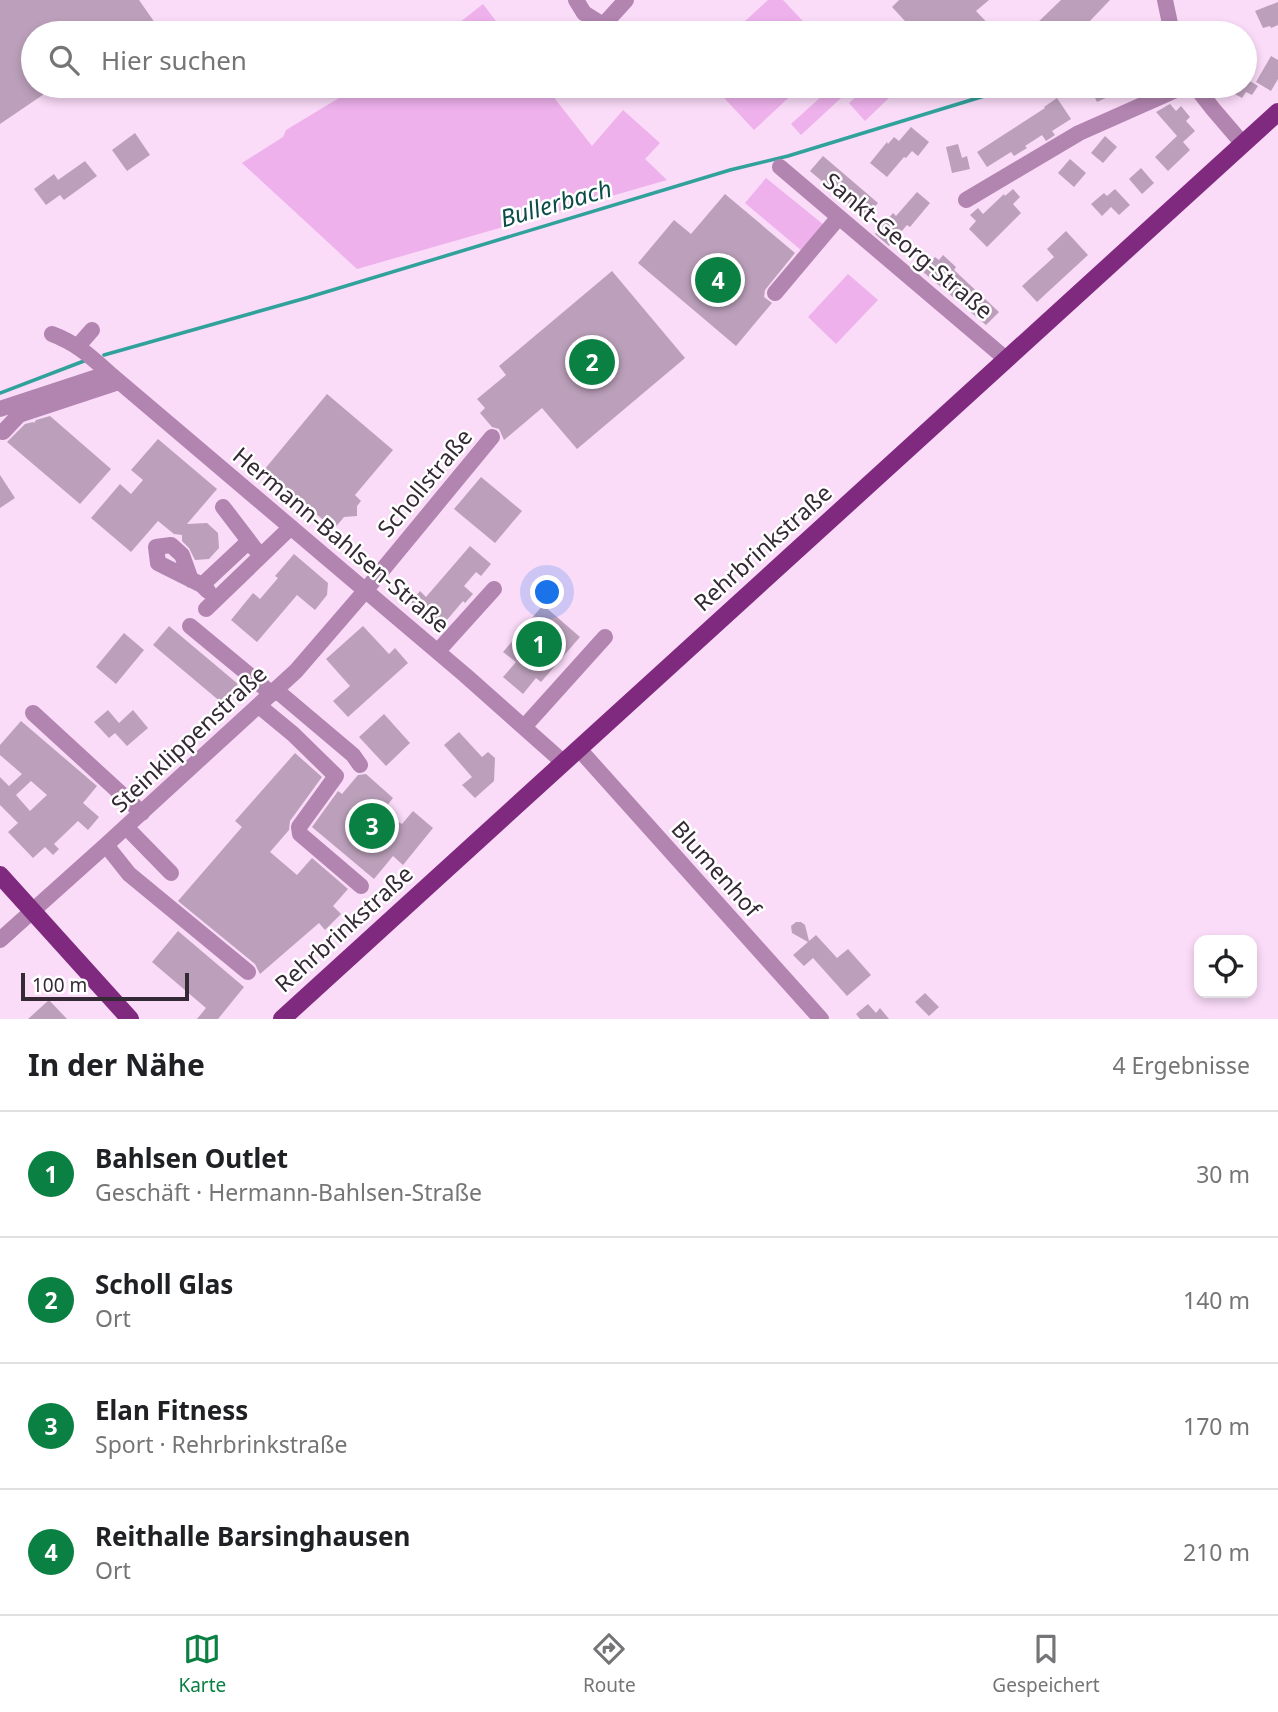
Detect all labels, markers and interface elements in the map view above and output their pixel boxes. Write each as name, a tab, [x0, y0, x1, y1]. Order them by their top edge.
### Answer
search box	[21, 21, 1257, 98]
icon: search	[45, 41, 83, 79]
text: Hier suchen	[101, 42, 247, 78]
street label: Sankt-Georg-Straße	[817, 165, 1000, 326]
water label: Bullerbach	[496, 171, 615, 234]
pin: 4	[695, 254, 741, 306]
pin: 2	[569, 336, 615, 388]
street label: Schollstraße	[369, 421, 479, 543]
street label: Hermann-Bahlsen-Straße	[227, 439, 457, 639]
street label: Rehrbrinkstraße	[686, 477, 838, 618]
your location	[530, 575, 564, 609]
pin: 1	[516, 618, 562, 670]
street label: Steinklippenstraße	[103, 658, 273, 819]
pin: 3	[349, 800, 395, 852]
street label: Blumenhof	[665, 813, 769, 924]
street label: Rehrbrinkstraße	[267, 858, 419, 999]
map controls	[1194, 935, 1257, 998]
button: locate	[1194, 935, 1257, 998]
scale bar	[21, 970, 189, 1002]
text: 100 m	[32, 972, 87, 998]
text: In der Nähe	[28, 1044, 205, 1085]
text: 4 Ergebnisse	[1112, 1049, 1250, 1081]
text: Bahlsen Outlet	[95, 1140, 288, 1176]
text: 1	[44, 1158, 58, 1190]
text: 30 m	[1196, 1158, 1250, 1190]
text: Geschäft · Hermann-Bahlsen-Straße	[95, 1176, 482, 1208]
text: Scholl Glas	[95, 1266, 233, 1302]
text: 2	[44, 1284, 58, 1316]
text: 140 m	[1183, 1284, 1250, 1316]
text: Ort	[95, 1302, 131, 1334]
text: Elan Fitness	[95, 1392, 248, 1428]
text: 3	[44, 1410, 58, 1442]
text: 170 m	[1183, 1410, 1250, 1442]
text: Sport · Rehrbrinkstraße	[95, 1428, 347, 1460]
text: Reithalle Barsinghausen	[95, 1518, 410, 1554]
text: 4	[44, 1536, 58, 1568]
text: 210 m	[1183, 1536, 1250, 1568]
text: Ort	[95, 1554, 131, 1586]
tab: Karte	[178, 1630, 226, 1698]
tab: Route	[583, 1630, 636, 1698]
tab: Gespeichert	[992, 1630, 1100, 1698]

